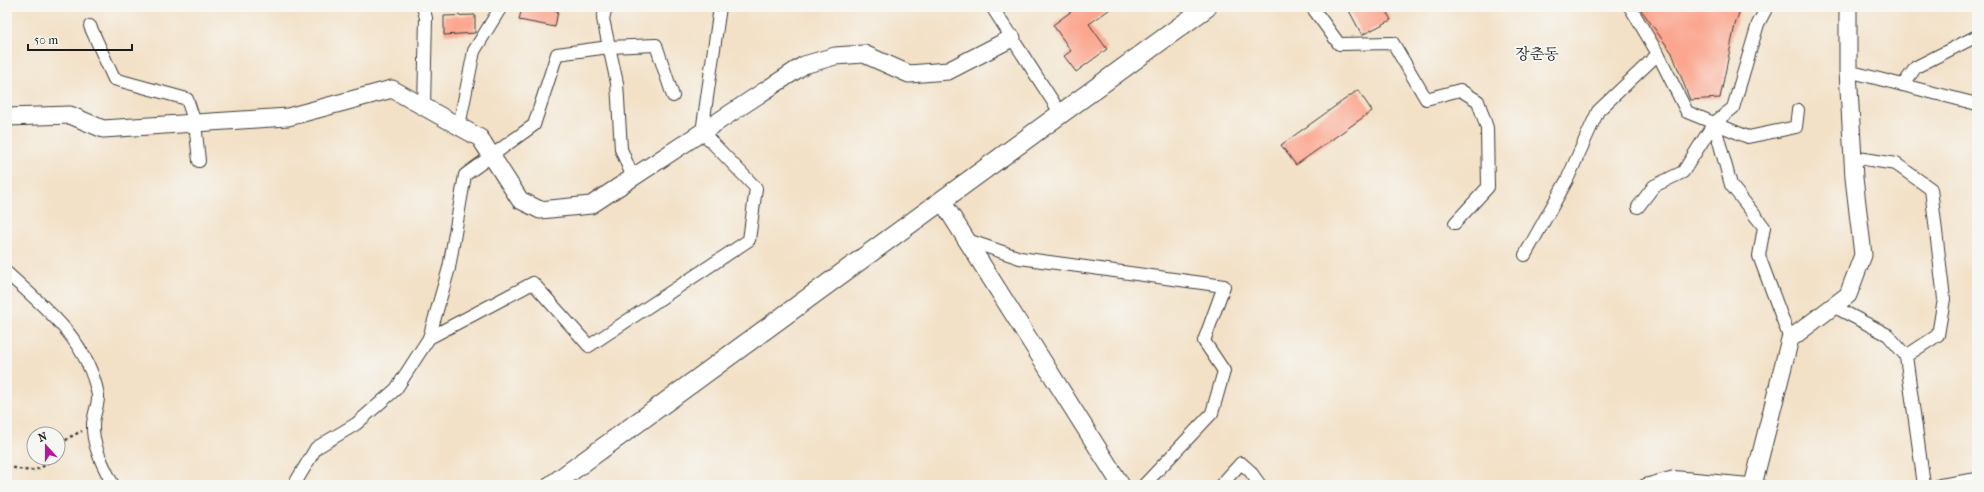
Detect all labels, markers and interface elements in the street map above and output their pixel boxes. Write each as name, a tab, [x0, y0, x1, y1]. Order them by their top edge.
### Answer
scale bar	[28, 26, 132, 52]
text: 50 m	[34, 33, 58, 47]
district label: 장춘동	[1515, 45, 1559, 63]
north arrow	[26, 426, 66, 466]
text: N	[36, 429, 49, 445]

